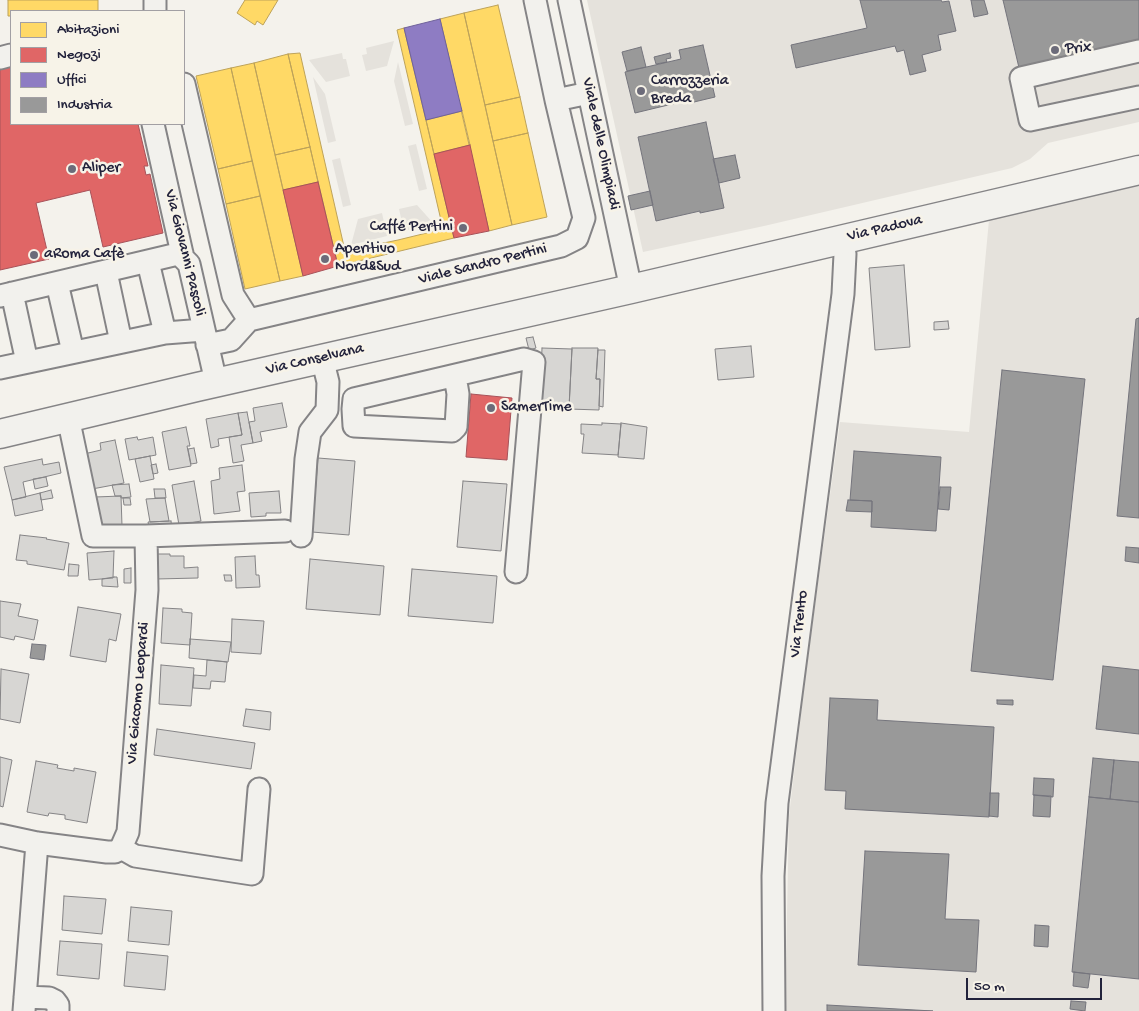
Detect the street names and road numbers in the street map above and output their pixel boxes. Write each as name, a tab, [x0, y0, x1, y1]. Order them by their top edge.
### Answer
street label: Viale delle Olimpiadi	[577, 76, 623, 212]
street label: Via Giovanni Pascoli	[159, 188, 209, 318]
street label: Via Padova	[846, 211, 924, 247]
street label: Viale Sandro Pertini	[417, 240, 549, 290]
street label: Via Conselvana	[264, 339, 366, 381]
street label: Via Trento	[786, 589, 814, 659]
street label: Via Giacomo Leopardi	[123, 621, 155, 765]

